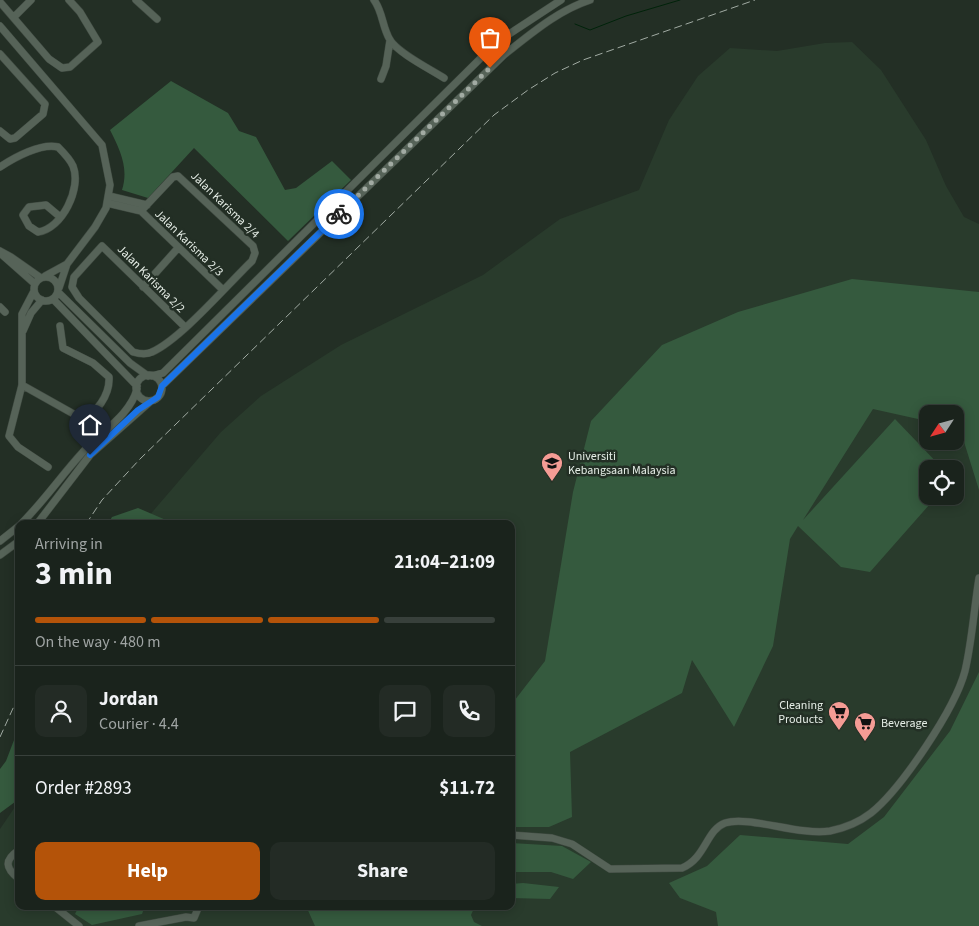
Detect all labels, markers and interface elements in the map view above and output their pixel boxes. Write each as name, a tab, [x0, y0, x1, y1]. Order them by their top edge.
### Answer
pin	[469, 17, 511, 68]
icon: bag	[476, 24, 504, 52]
street label: Jalan Karisma 2/4	[187, 168, 263, 242]
courier	[314, 189, 364, 239]
icon: bike	[325, 200, 353, 228]
street label: Jalan Karisma 2/3	[151, 206, 227, 280]
street label: Jalan Karisma 2/2	[113, 241, 189, 317]
pin	[69, 404, 111, 455]
north arrow	[919, 405, 964, 450]
map controls	[919, 405, 964, 505]
icon: home	[76, 411, 104, 439]
place label: Universiti Kebangsaan Malaysia	[568, 448, 676, 479]
school or university icon: Universiti Kebangsaan Malaysia	[540, 451, 564, 482]
button: locate	[919, 460, 964, 505]
text: Arriving in	[35, 533, 103, 555]
text: 21:04–21:09	[394, 549, 495, 576]
text: 3 min	[35, 551, 113, 597]
text: On the way · 480 m	[35, 631, 160, 653]
button: person	[35, 685, 87, 737]
button: chat	[379, 685, 431, 737]
button: phone	[443, 685, 495, 737]
text: Jordan	[99, 686, 158, 713]
place label: Cleaning Products	[778, 697, 823, 728]
supermarket icon: Cleaning Products	[827, 700, 851, 731]
supermarket icon: Beverage	[853, 711, 877, 742]
text: Courier · 4.4	[99, 713, 179, 735]
place label: Beverage	[881, 715, 927, 732]
text: Order #2893	[35, 775, 132, 802]
text: $11.72	[439, 775, 495, 802]
button: Help	[35, 842, 260, 900]
button: Share	[270, 842, 495, 900]

